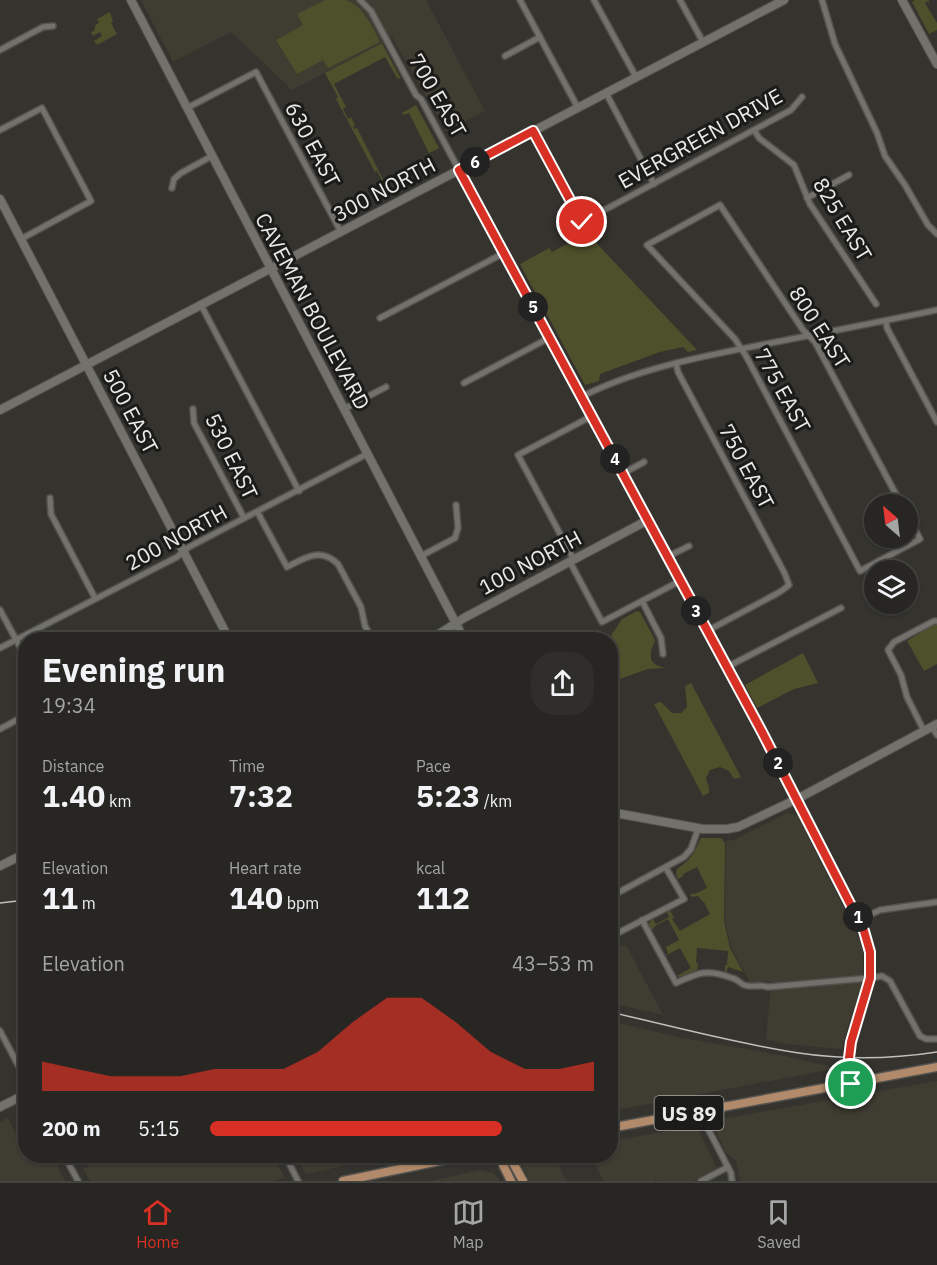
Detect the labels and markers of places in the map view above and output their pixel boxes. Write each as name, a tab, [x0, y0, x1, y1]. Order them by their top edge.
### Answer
pin: 6	[460, 147, 490, 177]
pin	[556, 196, 607, 247]
pin: 5	[518, 292, 548, 322]
pin: 4	[600, 444, 630, 474]
pin: 3	[681, 596, 711, 626]
pin: 2	[763, 748, 793, 778]
pin: 1	[843, 902, 873, 932]
pin	[825, 1058, 876, 1109]

